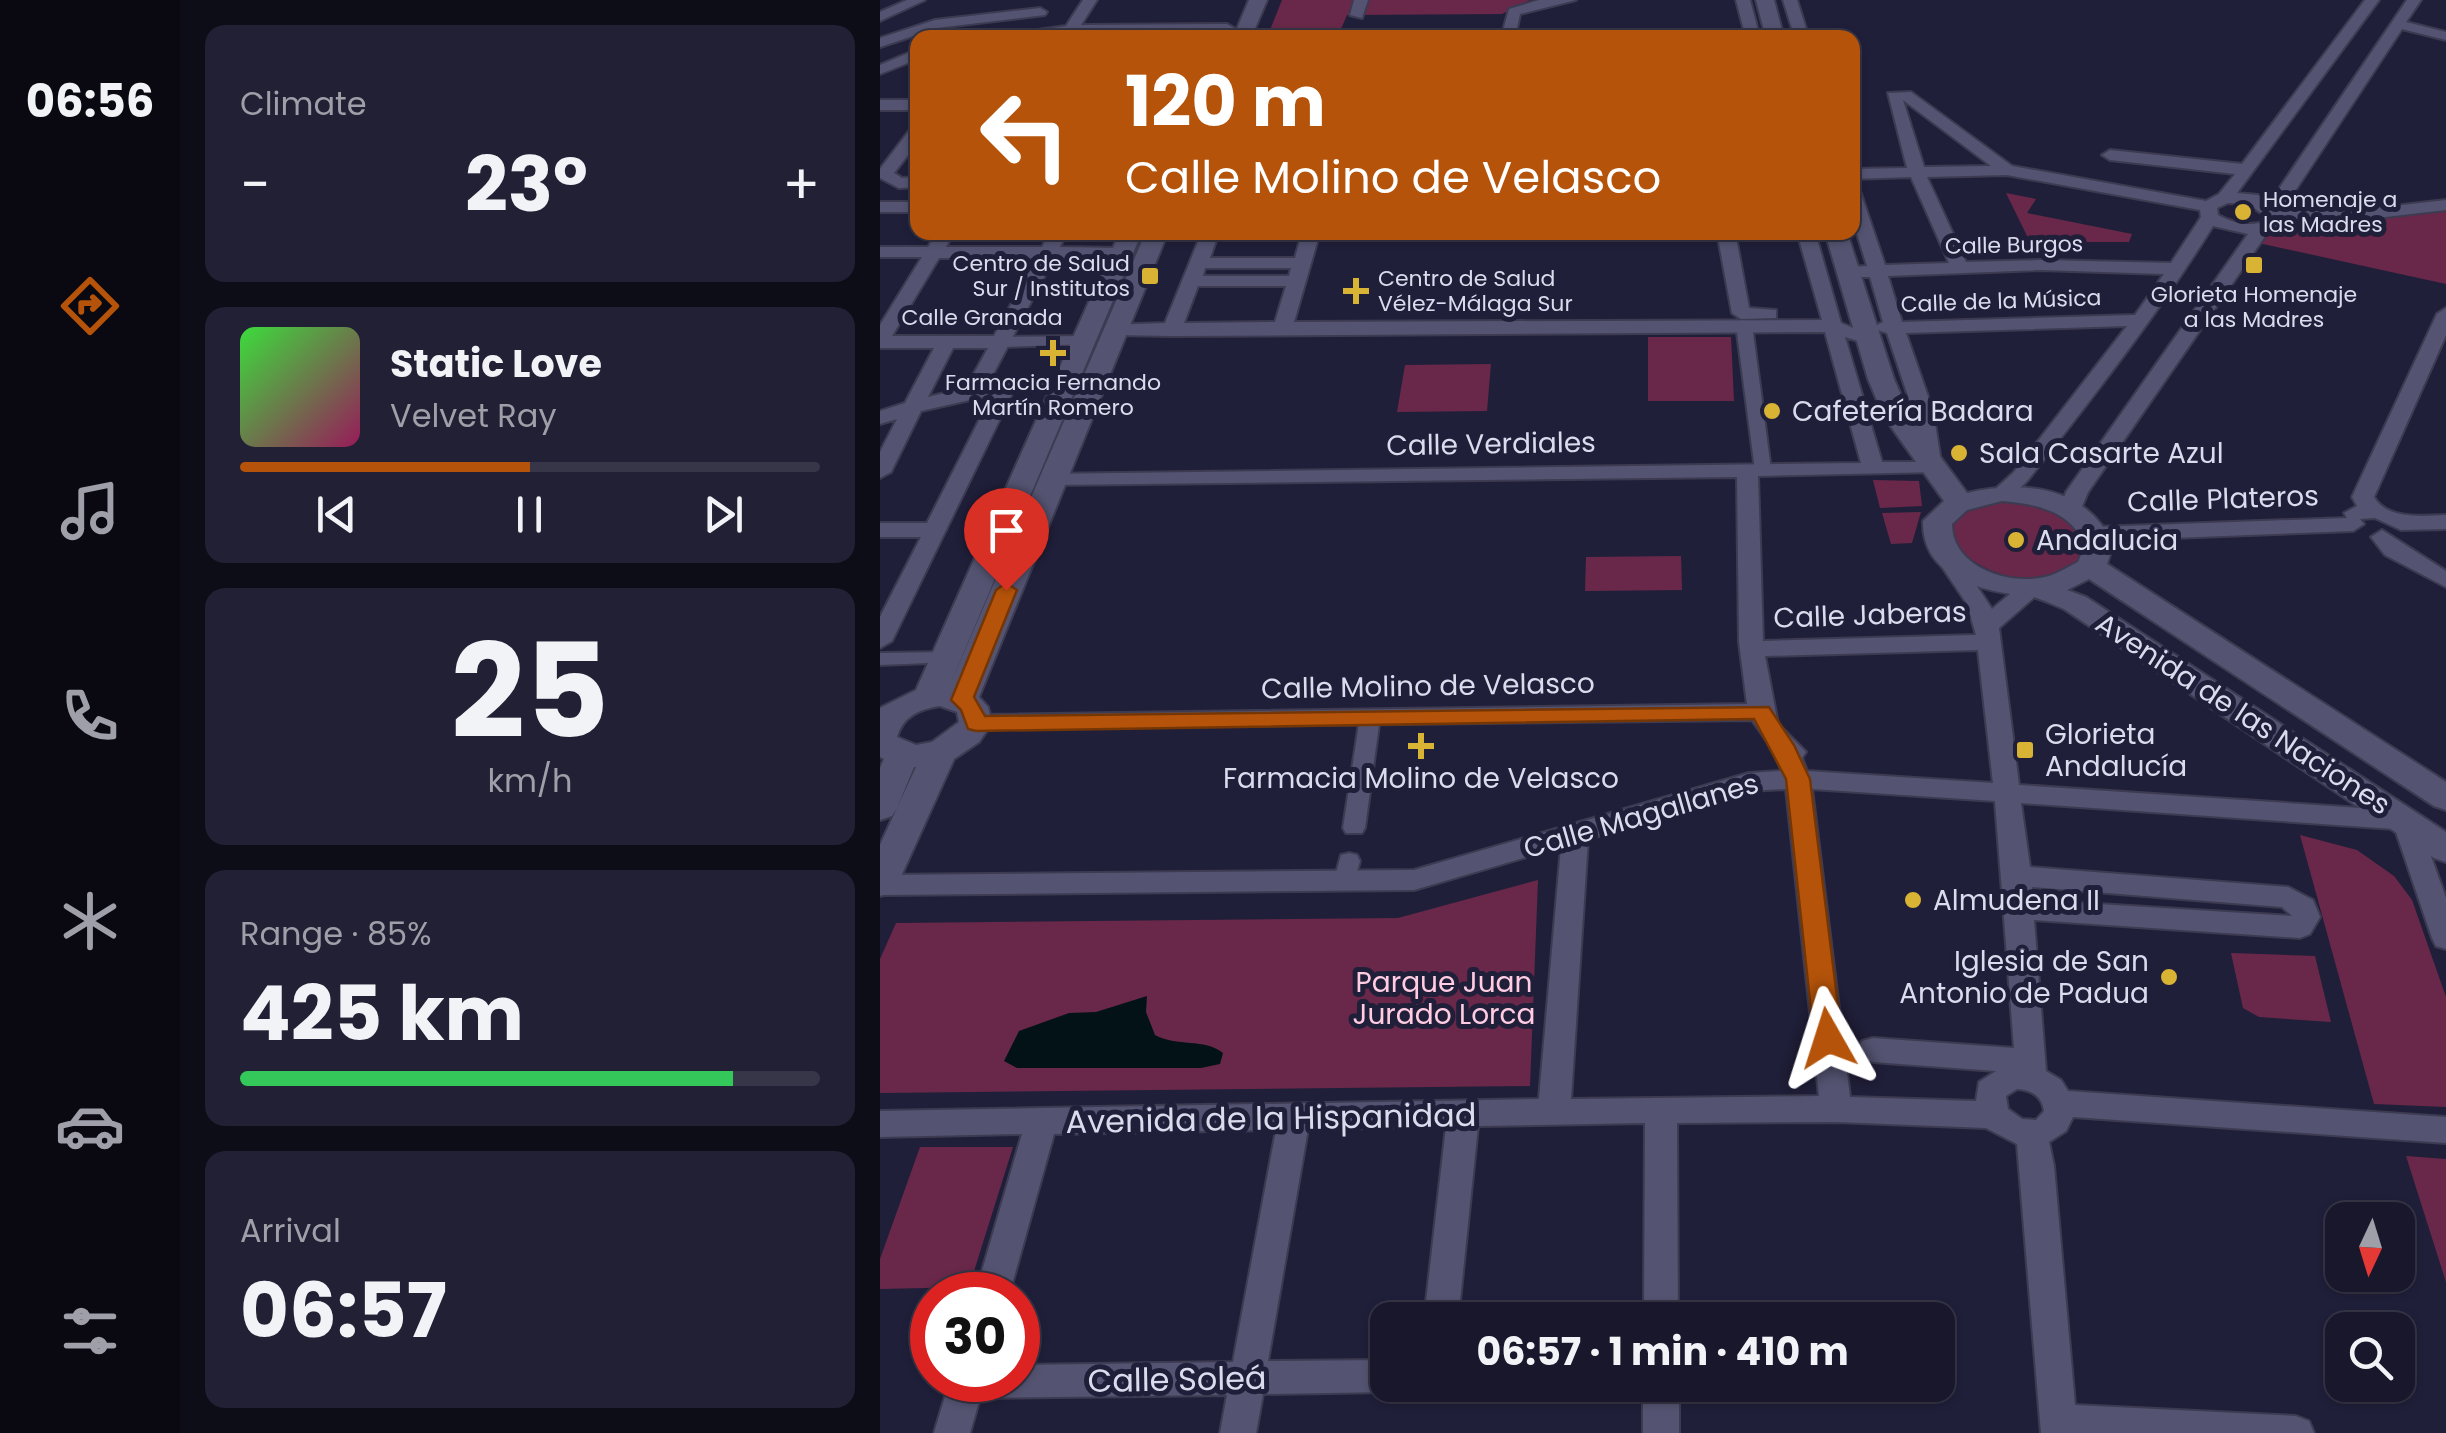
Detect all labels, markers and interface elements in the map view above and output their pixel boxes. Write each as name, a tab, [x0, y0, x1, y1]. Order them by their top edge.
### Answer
text: 120 m	[1125, 52, 1326, 151]
text: 06:56	[26, 70, 154, 133]
icon: left	[960, 70, 1090, 200]
text: Climate	[240, 81, 367, 126]
text: 23°	[465, 132, 588, 237]
text: −	[240, 146, 270, 223]
text: +	[782, 146, 820, 223]
text: Calle Molino de Velasco	[1125, 146, 1661, 209]
place label: Homenaje a las Madres	[2263, 184, 2397, 240]
marker: Homenaje a las Madres	[2232, 201, 2254, 223]
street label: Calle Burgos	[1945, 228, 2083, 262]
place label: Centro de Salud Sur / Institutos	[953, 248, 1130, 304]
marker: Glorieta Homenaje a las Madres	[2243, 254, 2265, 276]
place label: Centro de Salud Vélez-Málaga Sur	[1378, 263, 1573, 319]
marker: Centro de Salud Sur / Institutos	[1139, 265, 1161, 287]
icon: directions	[55, 271, 125, 341]
marker: Centro de Salud Vélez-Málaga Sur	[1343, 278, 1369, 304]
place label: Glorieta Homenaje a las Madres	[2151, 279, 2357, 335]
street label: Calle de la Música	[1900, 282, 2102, 320]
street label: Calle Granada	[901, 302, 1063, 333]
text: Static Love	[390, 337, 602, 390]
marker: Farmacia Fernando Martín Romero	[1042, 342, 1064, 364]
place label: Farmacia Fernando Martín Romero	[945, 367, 1161, 423]
place label: Cafetería Badara	[1792, 392, 2034, 431]
text: Velvet Ray	[390, 393, 556, 438]
marker: Cafetería Badara	[1761, 400, 1783, 422]
street label: Calle Verdiales	[1386, 423, 1596, 465]
place label: Sala Casarte Azul	[1979, 434, 2224, 473]
marker: Sala Casarte Azul	[1948, 442, 1970, 464]
icon: music	[55, 476, 125, 546]
street label: Calle Plateros	[2127, 476, 2319, 522]
icon: previous	[309, 487, 364, 542]
icon: pause	[502, 487, 557, 542]
icon: next	[696, 487, 751, 542]
pin	[964, 488, 1049, 591]
icon: arrive	[979, 503, 1034, 558]
place label: Andalucia	[2036, 521, 2178, 560]
marker: Andalucia	[2005, 529, 2027, 551]
street label: Calle Jaberas	[1773, 592, 1967, 638]
text: 25	[451, 600, 609, 783]
street label: Avenida de las Naciones	[2088, 604, 2398, 824]
street label: Calle Molino de Velasco	[1261, 664, 1595, 708]
icon: phone	[55, 681, 125, 751]
place label: Glorieta Andalucía	[2045, 715, 2187, 786]
marker: Farmacia Molino de Velasco	[1410, 735, 1432, 757]
marker: Glorieta Andalucía	[2014, 739, 2036, 761]
text: km/h	[487, 758, 573, 803]
place label: Farmacia Molino de Velasco	[1223, 759, 1619, 798]
street label: Calle Magallanes	[1519, 764, 1763, 868]
place label: Almudena II	[1933, 881, 2100, 920]
icon: climate	[55, 886, 125, 956]
marker: Almudena II	[1902, 889, 1924, 911]
text: Range · 85%	[240, 911, 432, 956]
place label: Iglesia de San Antonio de Padua	[1899, 942, 2149, 1013]
text: 425 km	[240, 961, 524, 1066]
park label: Parque Juan Jurado Lorca	[1353, 963, 1535, 1034]
marker: Iglesia de San Antonio de Padua	[2158, 966, 2180, 988]
position arrow	[1776, 986, 1880, 1090]
icon: car	[55, 1091, 125, 1161]
street label: Avenida de la Hispanidad	[1065, 1092, 1477, 1144]
north arrow	[2325, 1202, 2415, 1292]
map controls	[2325, 1202, 2415, 1402]
text: Arrival	[240, 1208, 341, 1253]
text: 06:57	[240, 1258, 447, 1363]
speed limit sign: 30	[910, 1272, 1040, 1402]
icon: filters	[55, 1296, 125, 1366]
button: search	[2325, 1312, 2415, 1402]
text: 06:57 · 1 min · 410 m	[1476, 1325, 1849, 1378]
street label: Calle Soleá	[1087, 1355, 1267, 1403]

